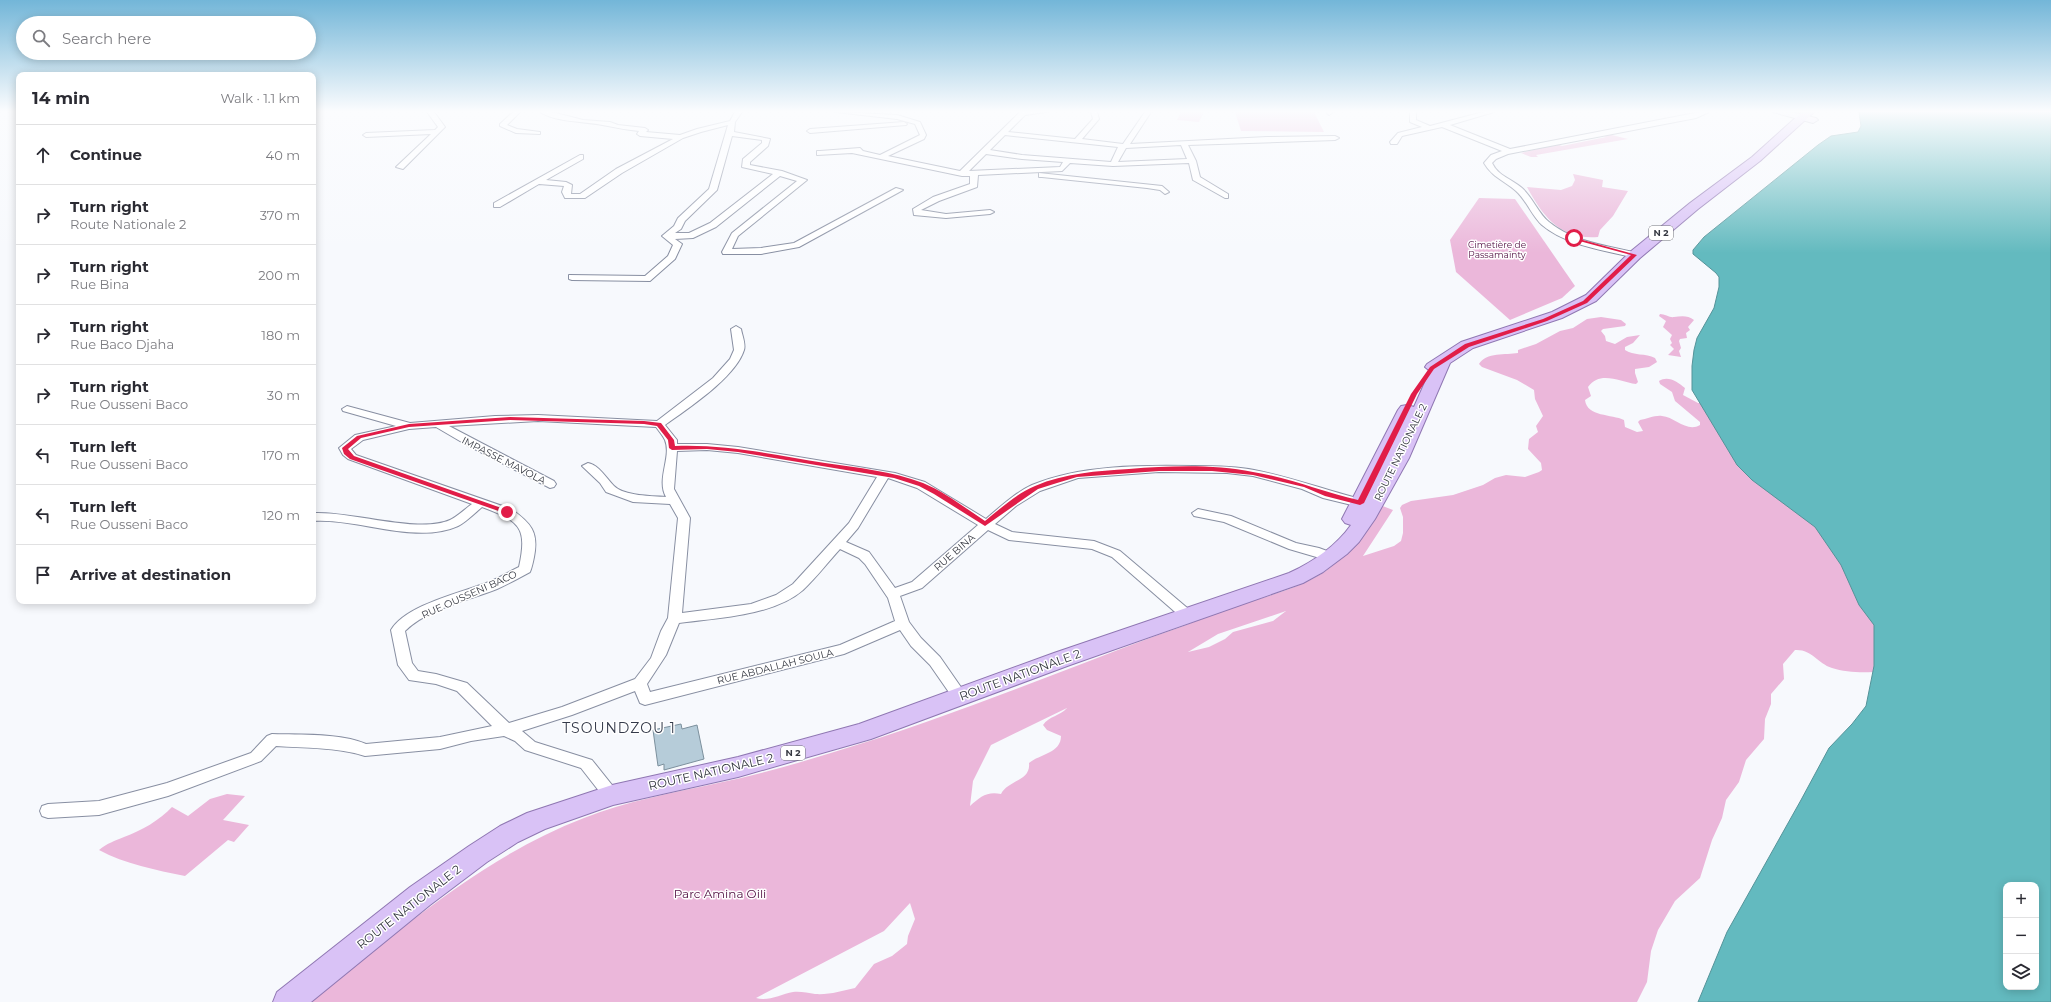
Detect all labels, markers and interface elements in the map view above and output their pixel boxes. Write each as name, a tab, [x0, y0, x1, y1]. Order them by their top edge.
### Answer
search box	[16, 16, 316, 60]
icon: search	[30, 27, 52, 49]
text: Search here	[62, 29, 151, 48]
text: 14 min	[32, 88, 90, 108]
text: Walk · 1.1 km	[220, 90, 300, 106]
icon: ahead	[32, 144, 54, 166]
text: Continue	[70, 145, 142, 164]
text: 40 m	[266, 147, 300, 163]
text: Turn right	[70, 197, 149, 216]
icon: right	[32, 204, 54, 226]
text: 370 m	[260, 207, 300, 223]
text: Route Nationale 2	[70, 216, 186, 232]
road number: N 2	[1649, 226, 1673, 240]
route start	[1565, 229, 1583, 247]
park label: Cimetière de Passamaïnty	[1468, 239, 1527, 260]
text: Turn right	[70, 257, 149, 276]
icon: right	[32, 264, 54, 286]
text: 200 m	[258, 267, 300, 283]
text: Rue Bina	[70, 276, 129, 292]
text: Turn right	[70, 317, 149, 336]
icon: right	[32, 324, 54, 346]
text: 180 m	[261, 327, 300, 343]
text: Rue Baco Djaha	[70, 336, 174, 352]
text: Turn right	[70, 377, 149, 396]
icon: right	[32, 384, 54, 406]
text: 30 m	[267, 387, 300, 403]
text: Rue Ousseni Baco	[70, 396, 188, 412]
street label: ROUTE NATIONALE 2	[1371, 401, 1430, 503]
street label: IMPASSE MAVOLA	[460, 434, 549, 488]
text: Turn left	[70, 437, 137, 456]
icon: left	[32, 444, 54, 466]
text: 170 m	[262, 447, 300, 463]
text: Rue Ousseni Baco	[70, 456, 188, 472]
text: Turn left	[70, 497, 137, 516]
route end	[498, 503, 516, 521]
icon: left	[32, 504, 54, 526]
text: 120 m	[262, 507, 300, 523]
text: Rue Ousseni Baco	[70, 516, 188, 532]
street label: RUE BINA	[931, 530, 978, 574]
icon: arrive	[32, 564, 54, 586]
text: Arrive at destination	[70, 565, 231, 584]
street label: RUE OUSSENI BACO	[419, 568, 519, 621]
street label: RUE ABDALLAH SOULA	[715, 645, 836, 687]
street label: ROUTE NATIONALE 2	[957, 646, 1083, 703]
district label: TSOUNDZOU 1	[562, 719, 676, 737]
road number: N 2	[781, 746, 805, 760]
street label: ROUTE NATIONALE 2	[647, 750, 775, 793]
street label: ROUTE NATIONALE 2	[354, 861, 464, 952]
map controls	[2003, 882, 2039, 990]
button: +	[2003, 882, 2039, 918]
park label: Parc Amina Oili	[674, 886, 766, 901]
button: −	[2003, 918, 2039, 954]
button: layers	[2003, 954, 2039, 990]

